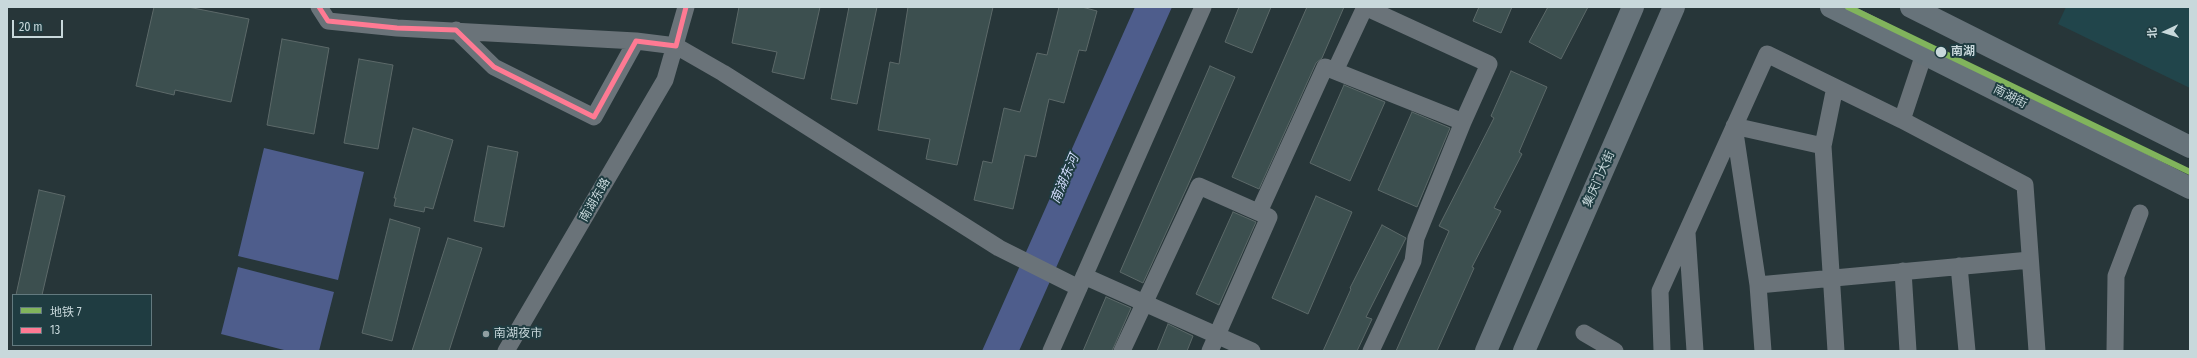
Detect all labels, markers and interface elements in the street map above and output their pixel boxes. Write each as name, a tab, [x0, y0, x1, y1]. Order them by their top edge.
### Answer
scale bar	[14, 12, 65, 38]
north arrow	[2145, 12, 2185, 52]
text: 20 m	[19, 20, 43, 34]
text: 北	[2146, 27, 2159, 39]
marker: 南湖	[1934, 45, 1948, 59]
place label: 南湖	[1951, 45, 1975, 59]
street label: 南湖街	[1991, 82, 2029, 112]
street label: 集庆门大街	[1580, 149, 1618, 209]
water label: 南湖东河	[1048, 152, 1082, 206]
street label: 南湖东路	[577, 176, 613, 224]
legend	[12, 294, 152, 346]
text: 地铁 7	[50, 305, 82, 319]
text: 13	[50, 323, 60, 337]
place label: 南湖夜市	[494, 327, 542, 341]
marker: 南湖夜市	[481, 329, 491, 339]

